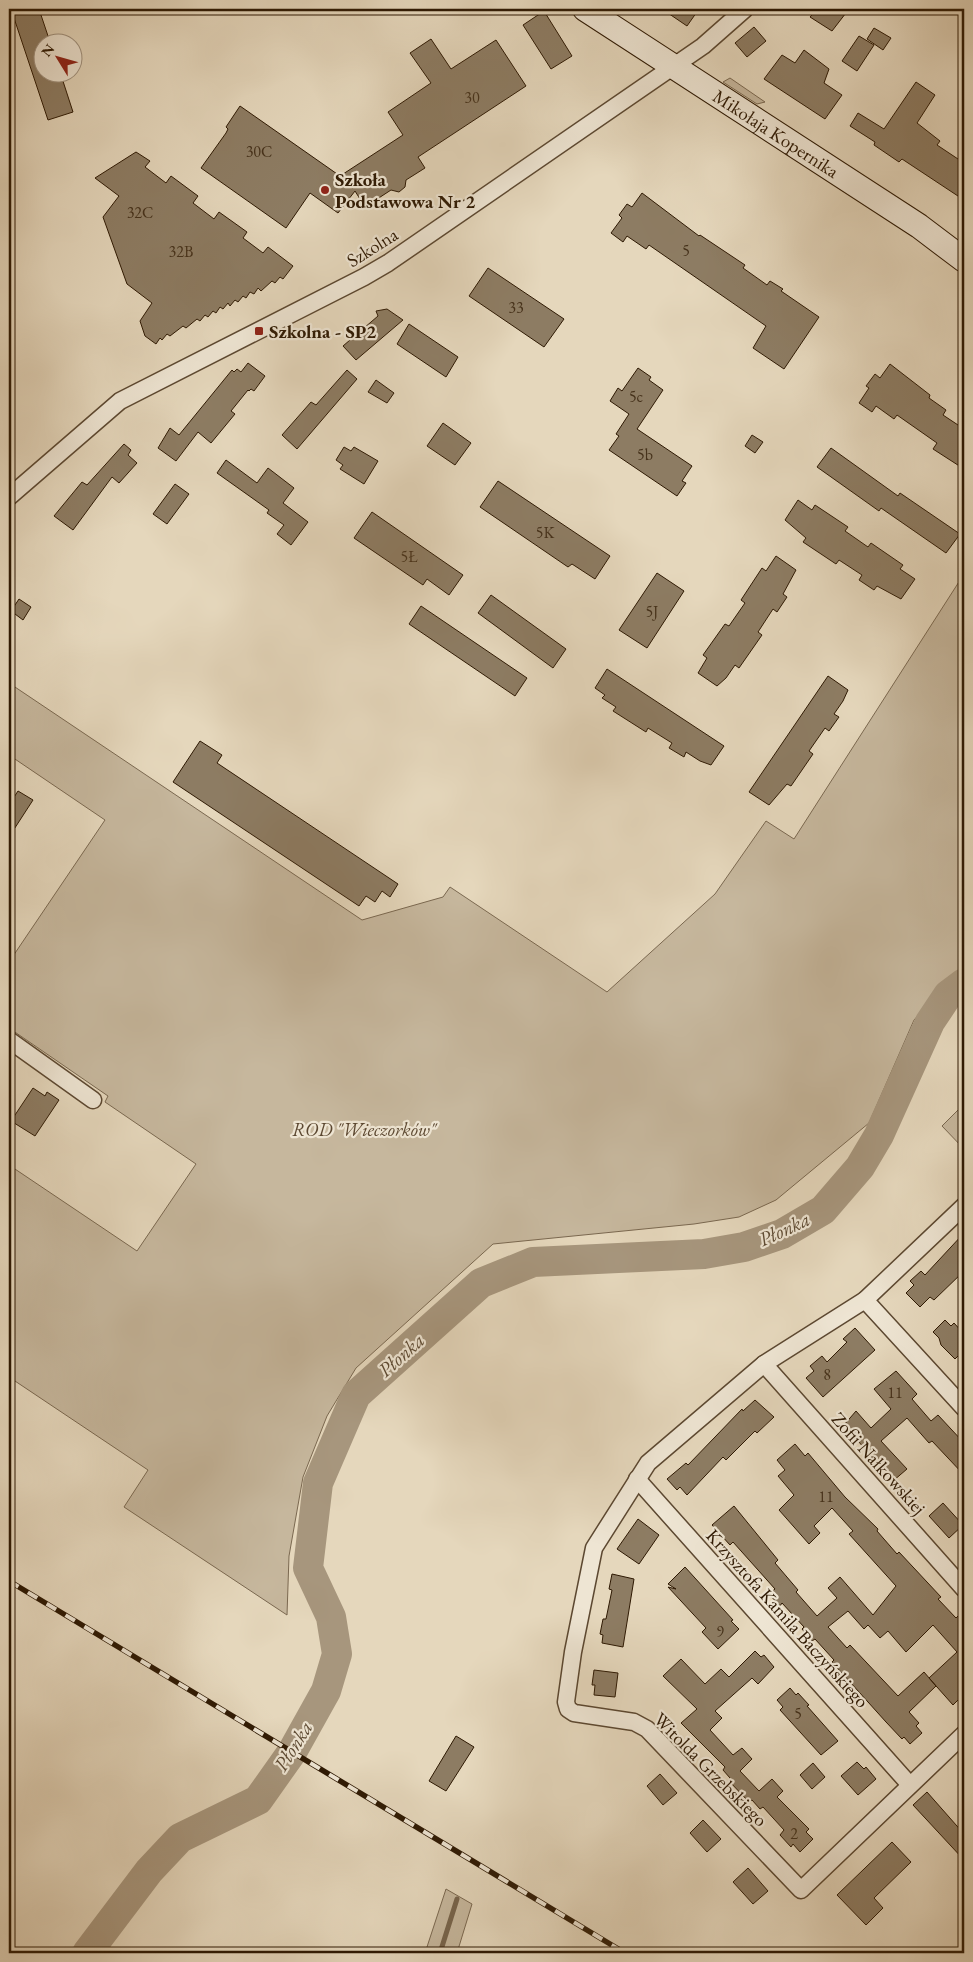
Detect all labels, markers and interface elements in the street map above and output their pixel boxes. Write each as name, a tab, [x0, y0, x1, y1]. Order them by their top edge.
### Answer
north arrow	[32, 32, 82, 82]
text: N	[37, 40, 59, 60]
street label: Mikołaja Kopernika	[708, 84, 844, 184]
house number: 30	[464, 87, 480, 108]
house number: 30C	[246, 141, 272, 162]
place label: Szkoła Podstawowa Nr 2	[335, 167, 475, 214]
marker: Szkoła Podstawowa Nr 2	[319, 184, 331, 196]
house number: 32C	[127, 202, 153, 223]
street label: Szkolna	[342, 222, 403, 273]
house number: 5	[682, 240, 690, 261]
house number: 32B	[169, 241, 193, 262]
house number: 33	[508, 297, 524, 318]
place label: Szkolna - SP2	[269, 319, 376, 344]
marker: Szkolna - SP2	[253, 325, 265, 337]
house number: 5c	[629, 386, 643, 407]
house number: 5b	[637, 444, 653, 465]
house number: 5K	[536, 522, 555, 543]
house number: 5Ł	[400, 546, 418, 567]
house number: 5J	[645, 601, 659, 622]
park label: ROD "Wieczorków"	[292, 1117, 438, 1142]
water label: Płonka	[754, 1206, 814, 1252]
water label: Płonka	[372, 1327, 430, 1383]
house number: 8	[823, 1364, 831, 1385]
house number: 11	[887, 1382, 903, 1403]
street label: Zofii Nałkowskiej	[826, 1407, 931, 1520]
house number: 11	[818, 1486, 834, 1507]
street label: Krzysztofa Kamila Baczyńskiego	[701, 1524, 875, 1713]
house number: 9	[716, 1621, 724, 1642]
house number: 5	[794, 1703, 802, 1724]
street label: Witolda Grzebskiego	[648, 1707, 773, 1832]
water label: Płonka	[268, 1716, 318, 1776]
house number: 2	[790, 1823, 798, 1844]

